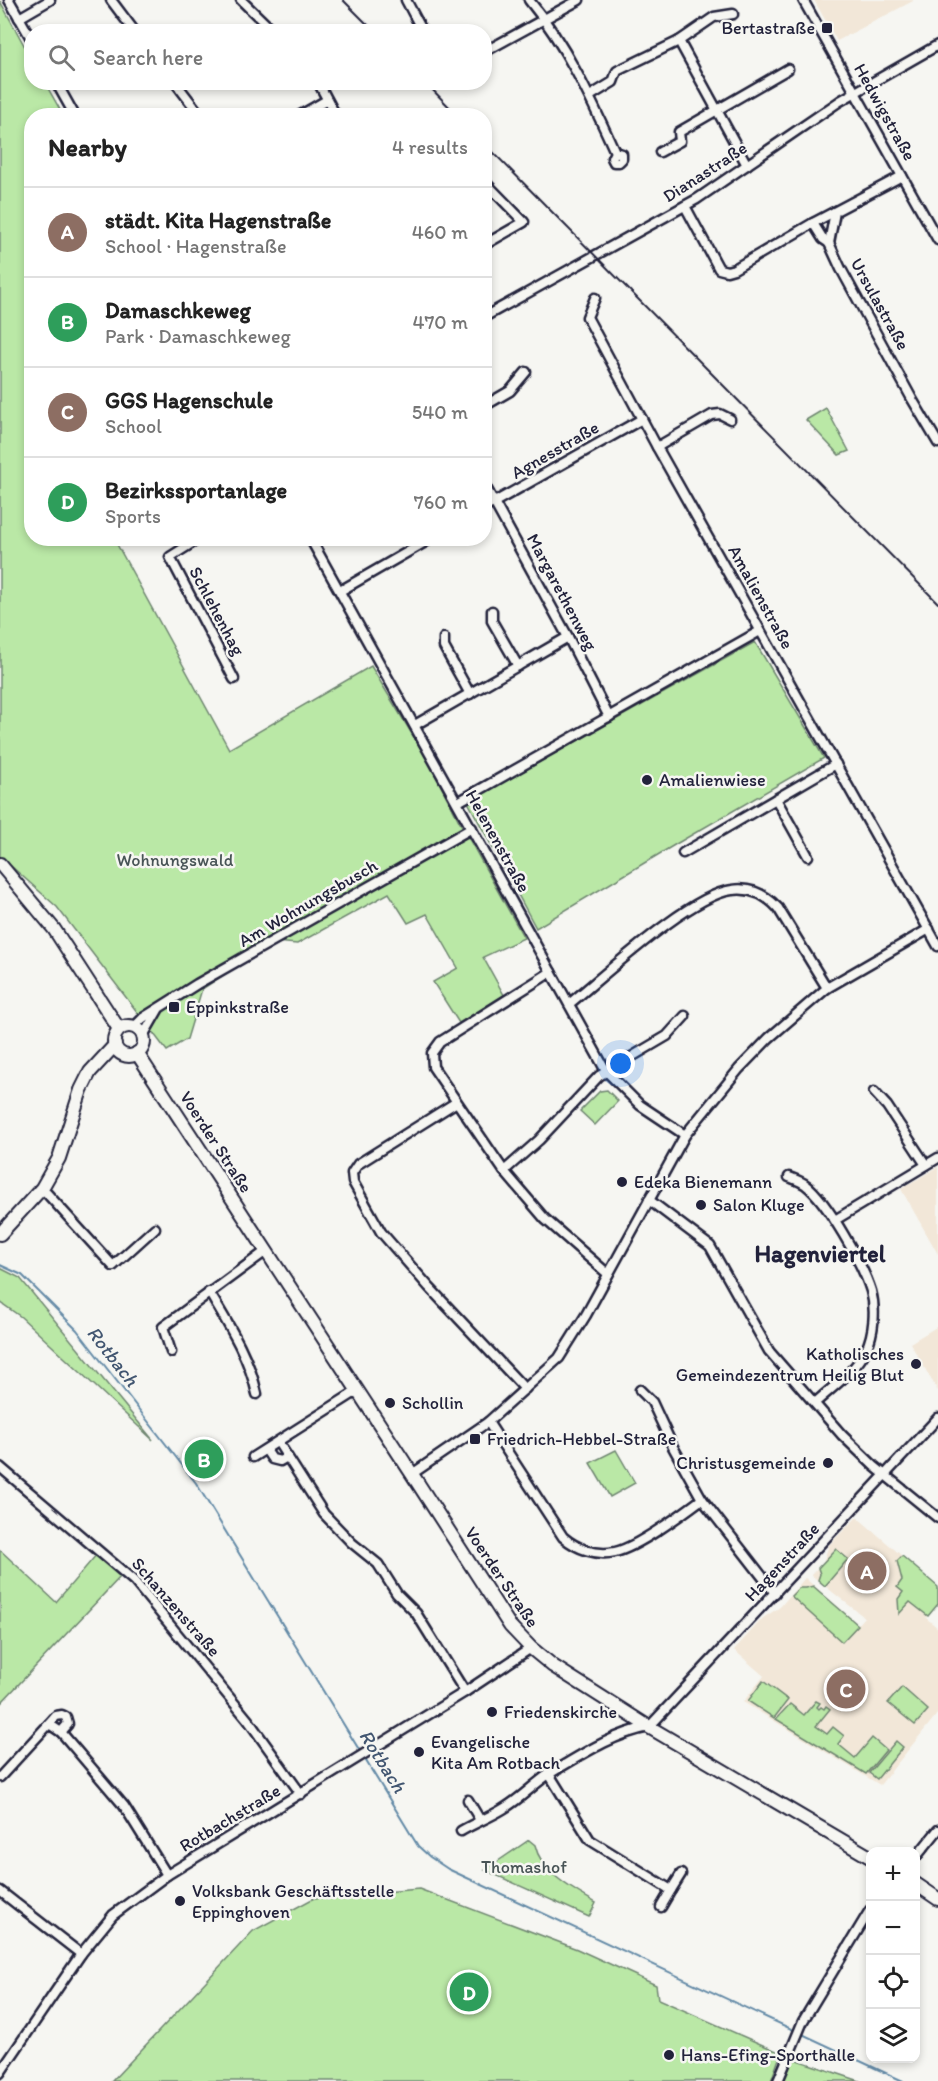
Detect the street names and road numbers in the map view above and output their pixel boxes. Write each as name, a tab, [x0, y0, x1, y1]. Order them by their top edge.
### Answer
street label: Hedwigstraße	[849, 59, 921, 165]
street label: Dianastraße	[659, 137, 751, 207]
street label: Ursulastraße	[846, 254, 914, 354]
street label: Agnesstraße	[507, 416, 603, 484]
street label: Margarethenweg	[522, 530, 602, 655]
street label: Amalienstraße	[723, 541, 799, 653]
street label: Schlehenhag	[184, 563, 250, 660]
street label: Helenenstraße	[461, 786, 535, 896]
street label: Am Wohnungsbusch	[235, 854, 382, 952]
street label: Voerder Straße	[175, 1087, 257, 1197]
street label: Hagenstraße	[740, 1518, 824, 1606]
street label: Voerder Straße	[460, 1522, 544, 1632]
street label: Schanzenstraße	[127, 1553, 225, 1661]
street label: Rotbachstraße	[176, 1779, 284, 1857]

